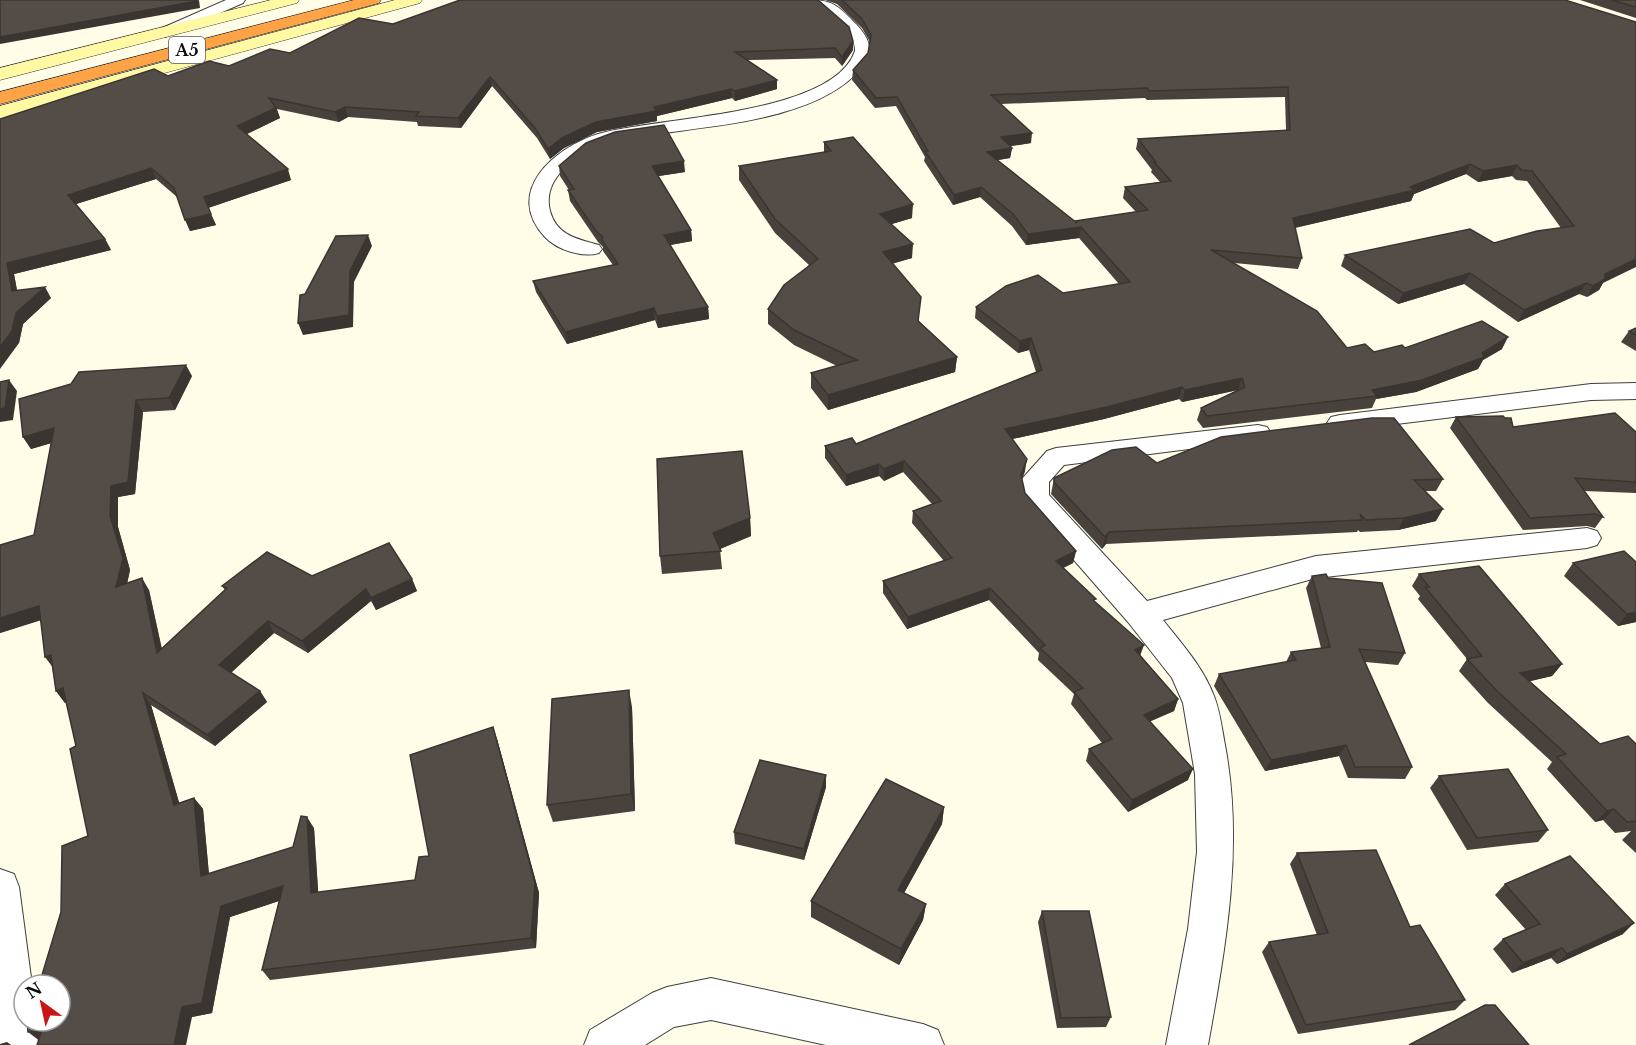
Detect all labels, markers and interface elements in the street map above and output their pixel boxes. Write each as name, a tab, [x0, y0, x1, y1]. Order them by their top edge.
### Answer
road number: A5	[169, 37, 205, 63]
north arrow	[12, 973, 72, 1033]
text: N	[22, 978, 46, 1003]

